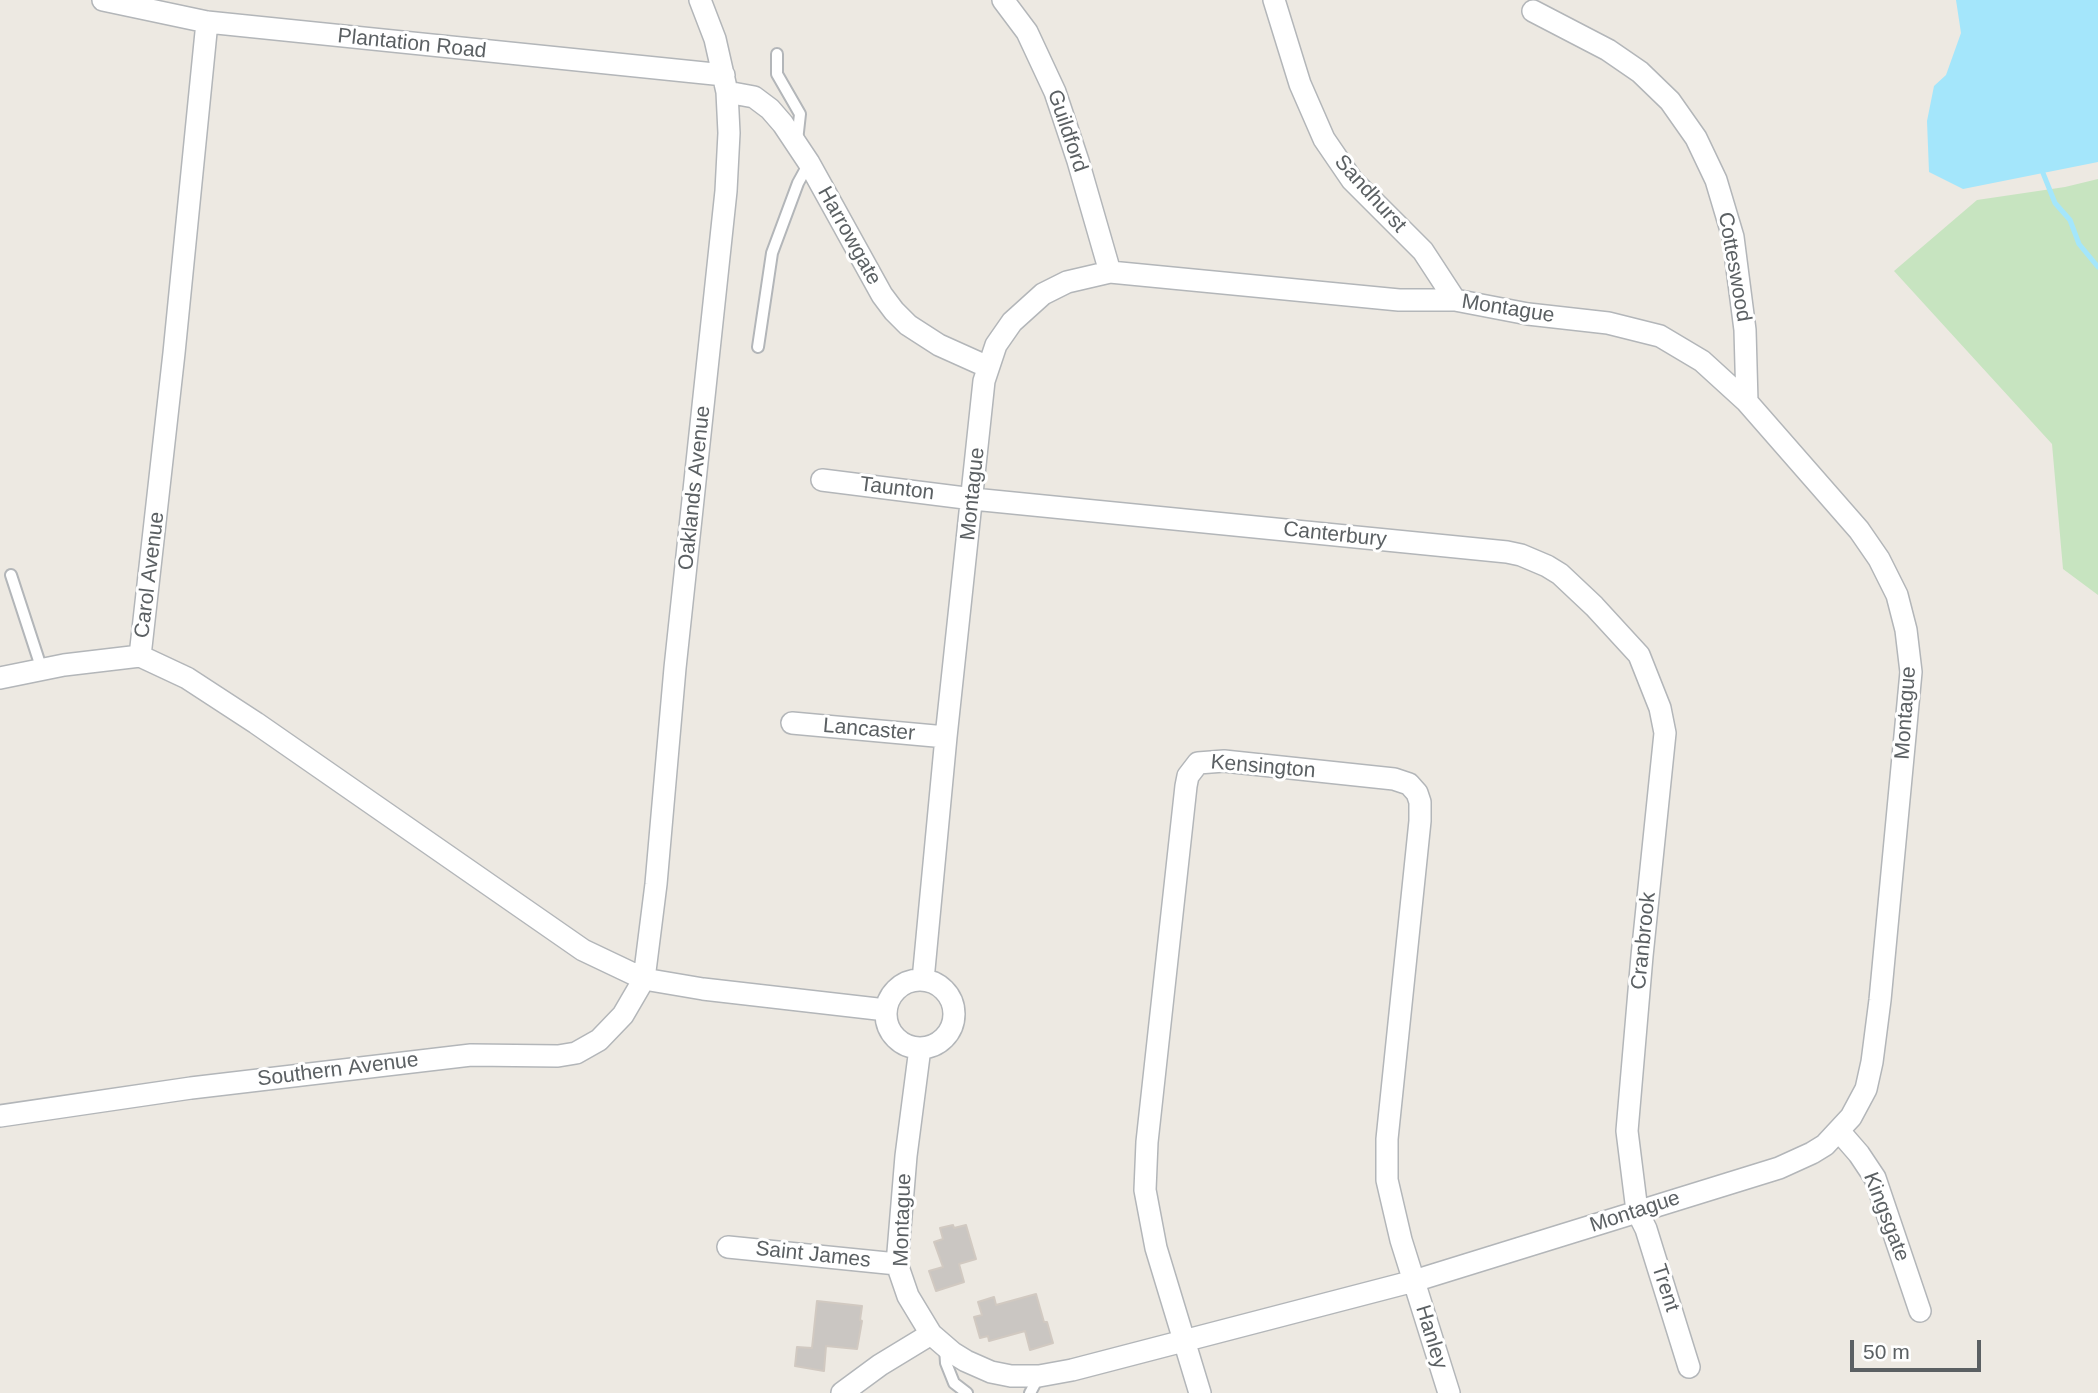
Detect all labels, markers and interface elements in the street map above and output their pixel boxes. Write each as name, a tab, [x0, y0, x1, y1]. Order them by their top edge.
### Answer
street label: Plantation Road	[336, 24, 488, 64]
street label: Guildford	[1041, 87, 1093, 175]
street label: Sandhurst	[1329, 150, 1411, 238]
street label: Harrowgate	[812, 182, 886, 290]
street label: Cotteswood	[1712, 210, 1756, 324]
street label: Montague	[1460, 289, 1556, 329]
street label: Oaklands Avenue	[674, 404, 716, 572]
street label: Montague	[956, 446, 990, 542]
street label: Taunton	[858, 472, 936, 506]
street label: Carol Avenue	[130, 511, 170, 639]
street label: Canterbury	[1282, 517, 1388, 553]
street label: Montague	[1890, 666, 1922, 760]
street label: Lancaster	[822, 713, 916, 747]
street label: Kensington	[1210, 750, 1316, 784]
street label: Cranbrook	[1626, 891, 1662, 991]
street label: Southern Avenue	[256, 1048, 420, 1092]
street label: Kingsgate	[1858, 1169, 1914, 1265]
street label: Montague	[889, 1173, 917, 1267]
street label: Montague	[1587, 1186, 1683, 1238]
street label: Saint James	[754, 1236, 872, 1274]
street label: Trent	[1646, 1261, 1684, 1315]
street label: Hanley	[1409, 1302, 1453, 1372]
scale bar	[1853, 1326, 1984, 1370]
text: 50 m	[1863, 1340, 1910, 1363]

